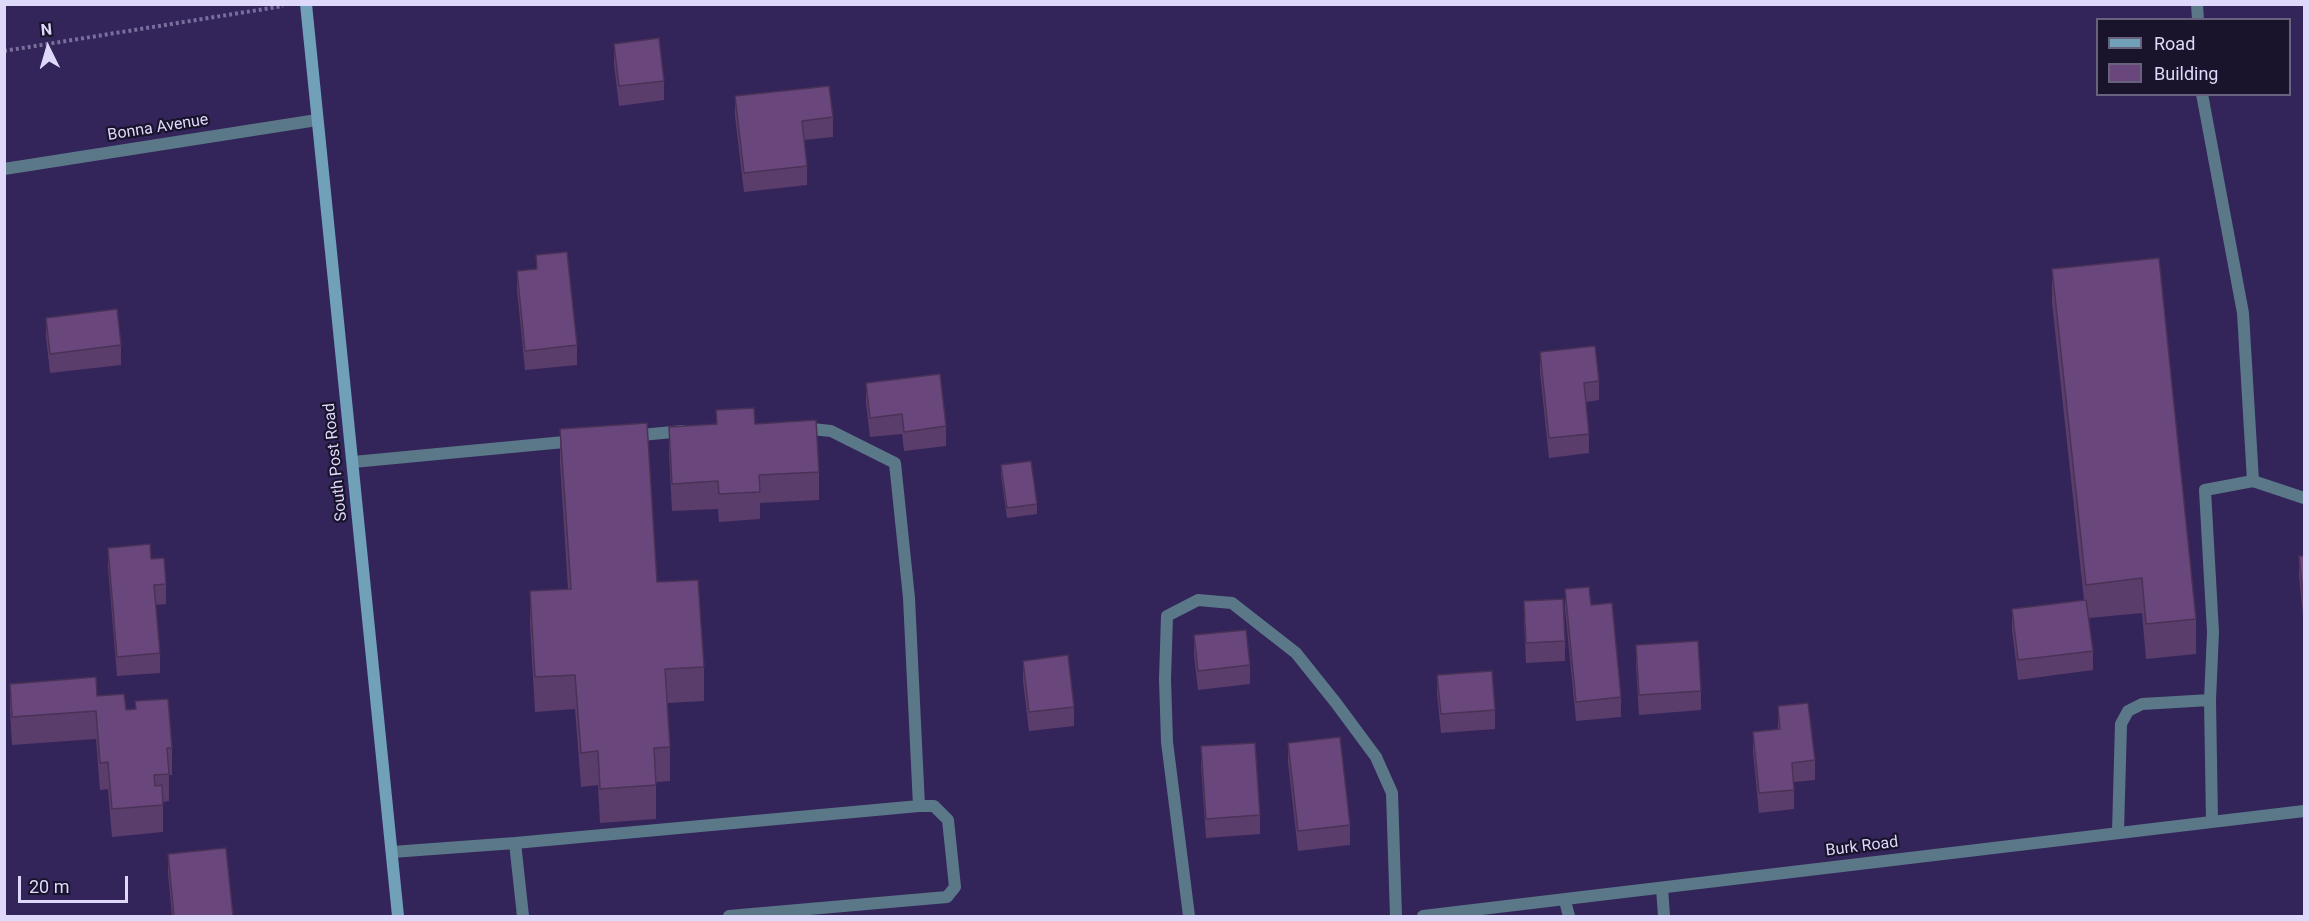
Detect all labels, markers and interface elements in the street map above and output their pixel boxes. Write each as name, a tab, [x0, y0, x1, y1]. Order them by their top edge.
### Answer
north arrow	[18, 18, 78, 78]
legend	[2096, 18, 2291, 96]
text: N	[40, 20, 53, 40]
text: Road	[2154, 33, 2195, 54]
text: Building	[2154, 63, 2218, 84]
street label: Bonna Avenue	[106, 111, 210, 145]
street label: South Post Road	[320, 402, 352, 522]
street label: Burk Road	[1825, 833, 1899, 861]
scale bar	[21, 864, 130, 902]
text: 20 m	[29, 876, 69, 897]

